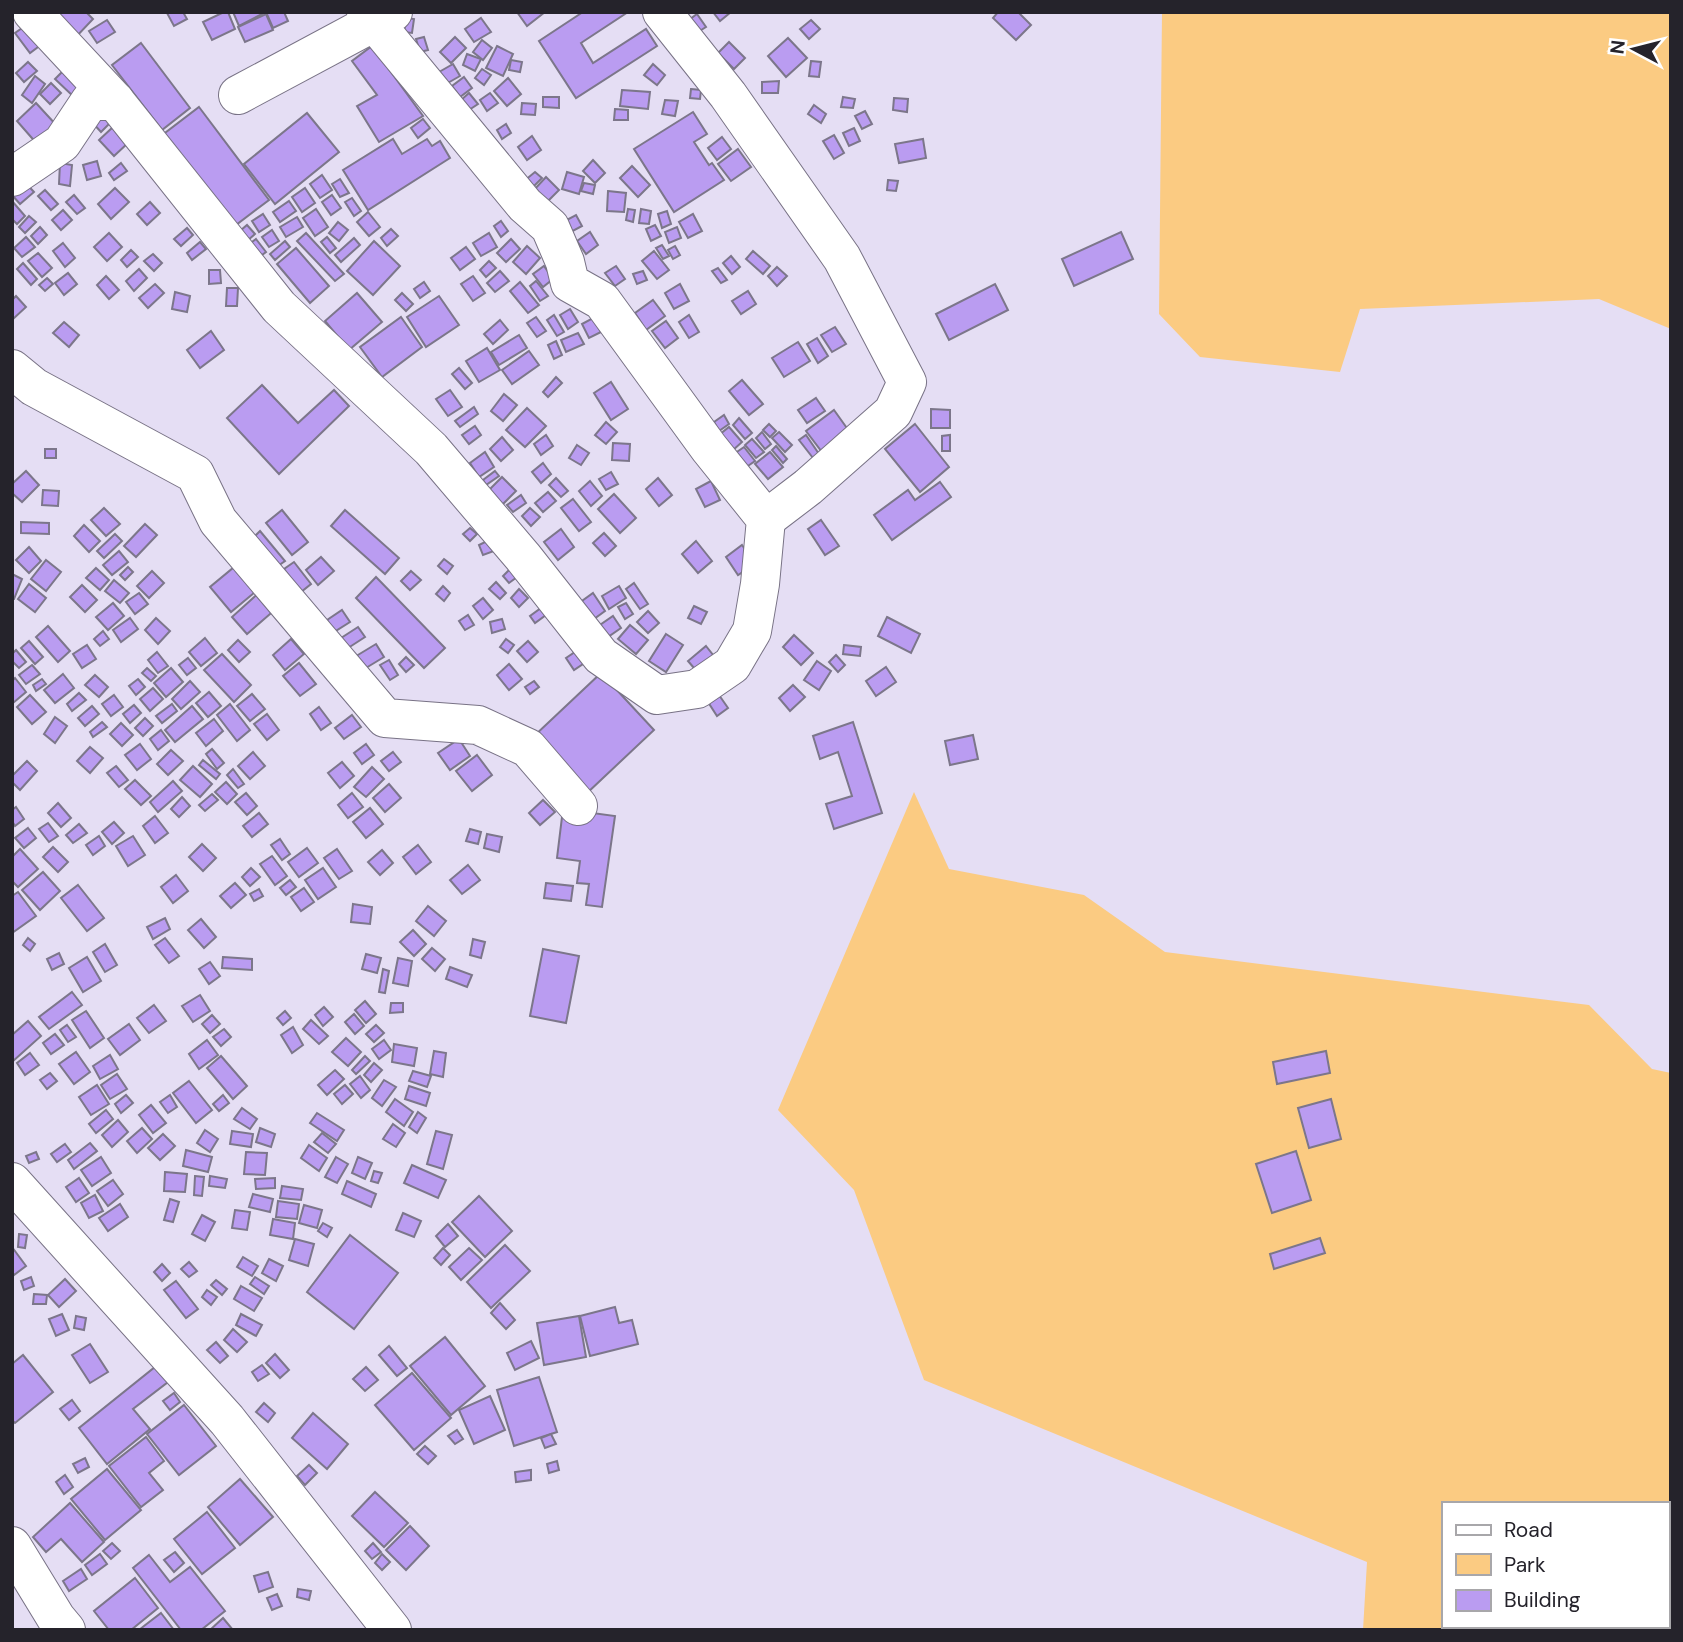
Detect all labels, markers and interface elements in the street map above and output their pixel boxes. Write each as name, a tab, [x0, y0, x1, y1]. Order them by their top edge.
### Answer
north arrow	[1599, 14, 1669, 84]
text: N	[1604, 39, 1631, 55]
legend	[1442, 1502, 1669, 1628]
text: Road	[1504, 1516, 1553, 1544]
text: Park	[1504, 1551, 1546, 1579]
text: Building	[1504, 1586, 1581, 1614]

